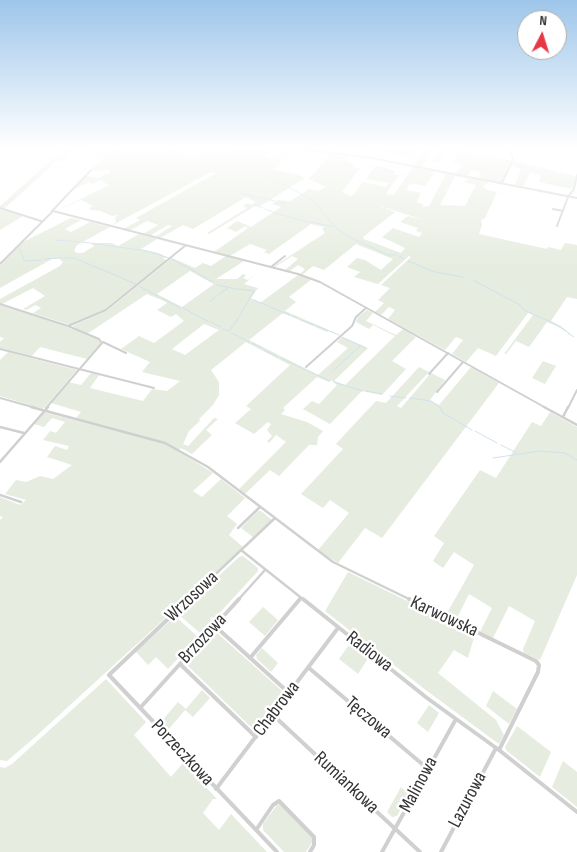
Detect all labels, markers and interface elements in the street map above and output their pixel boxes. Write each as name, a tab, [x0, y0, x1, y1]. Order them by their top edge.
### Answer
north arrow	[517, 10, 567, 60]
text: N	[539, 12, 548, 29]
street label: Wrzosowa	[161, 567, 223, 627]
street label: Karwowska	[407, 591, 481, 643]
street label: Brzozowa	[174, 609, 232, 669]
street label: Radiowa	[341, 627, 397, 677]
street label: Chabrowa	[249, 677, 305, 741]
street label: Tęczowa	[340, 692, 396, 744]
street label: Porzeczkowa	[146, 715, 218, 791]
street label: Rumiankowa	[309, 747, 383, 819]
street label: Malinowa	[395, 753, 443, 817]
street label: Lazurowa	[444, 768, 492, 832]

